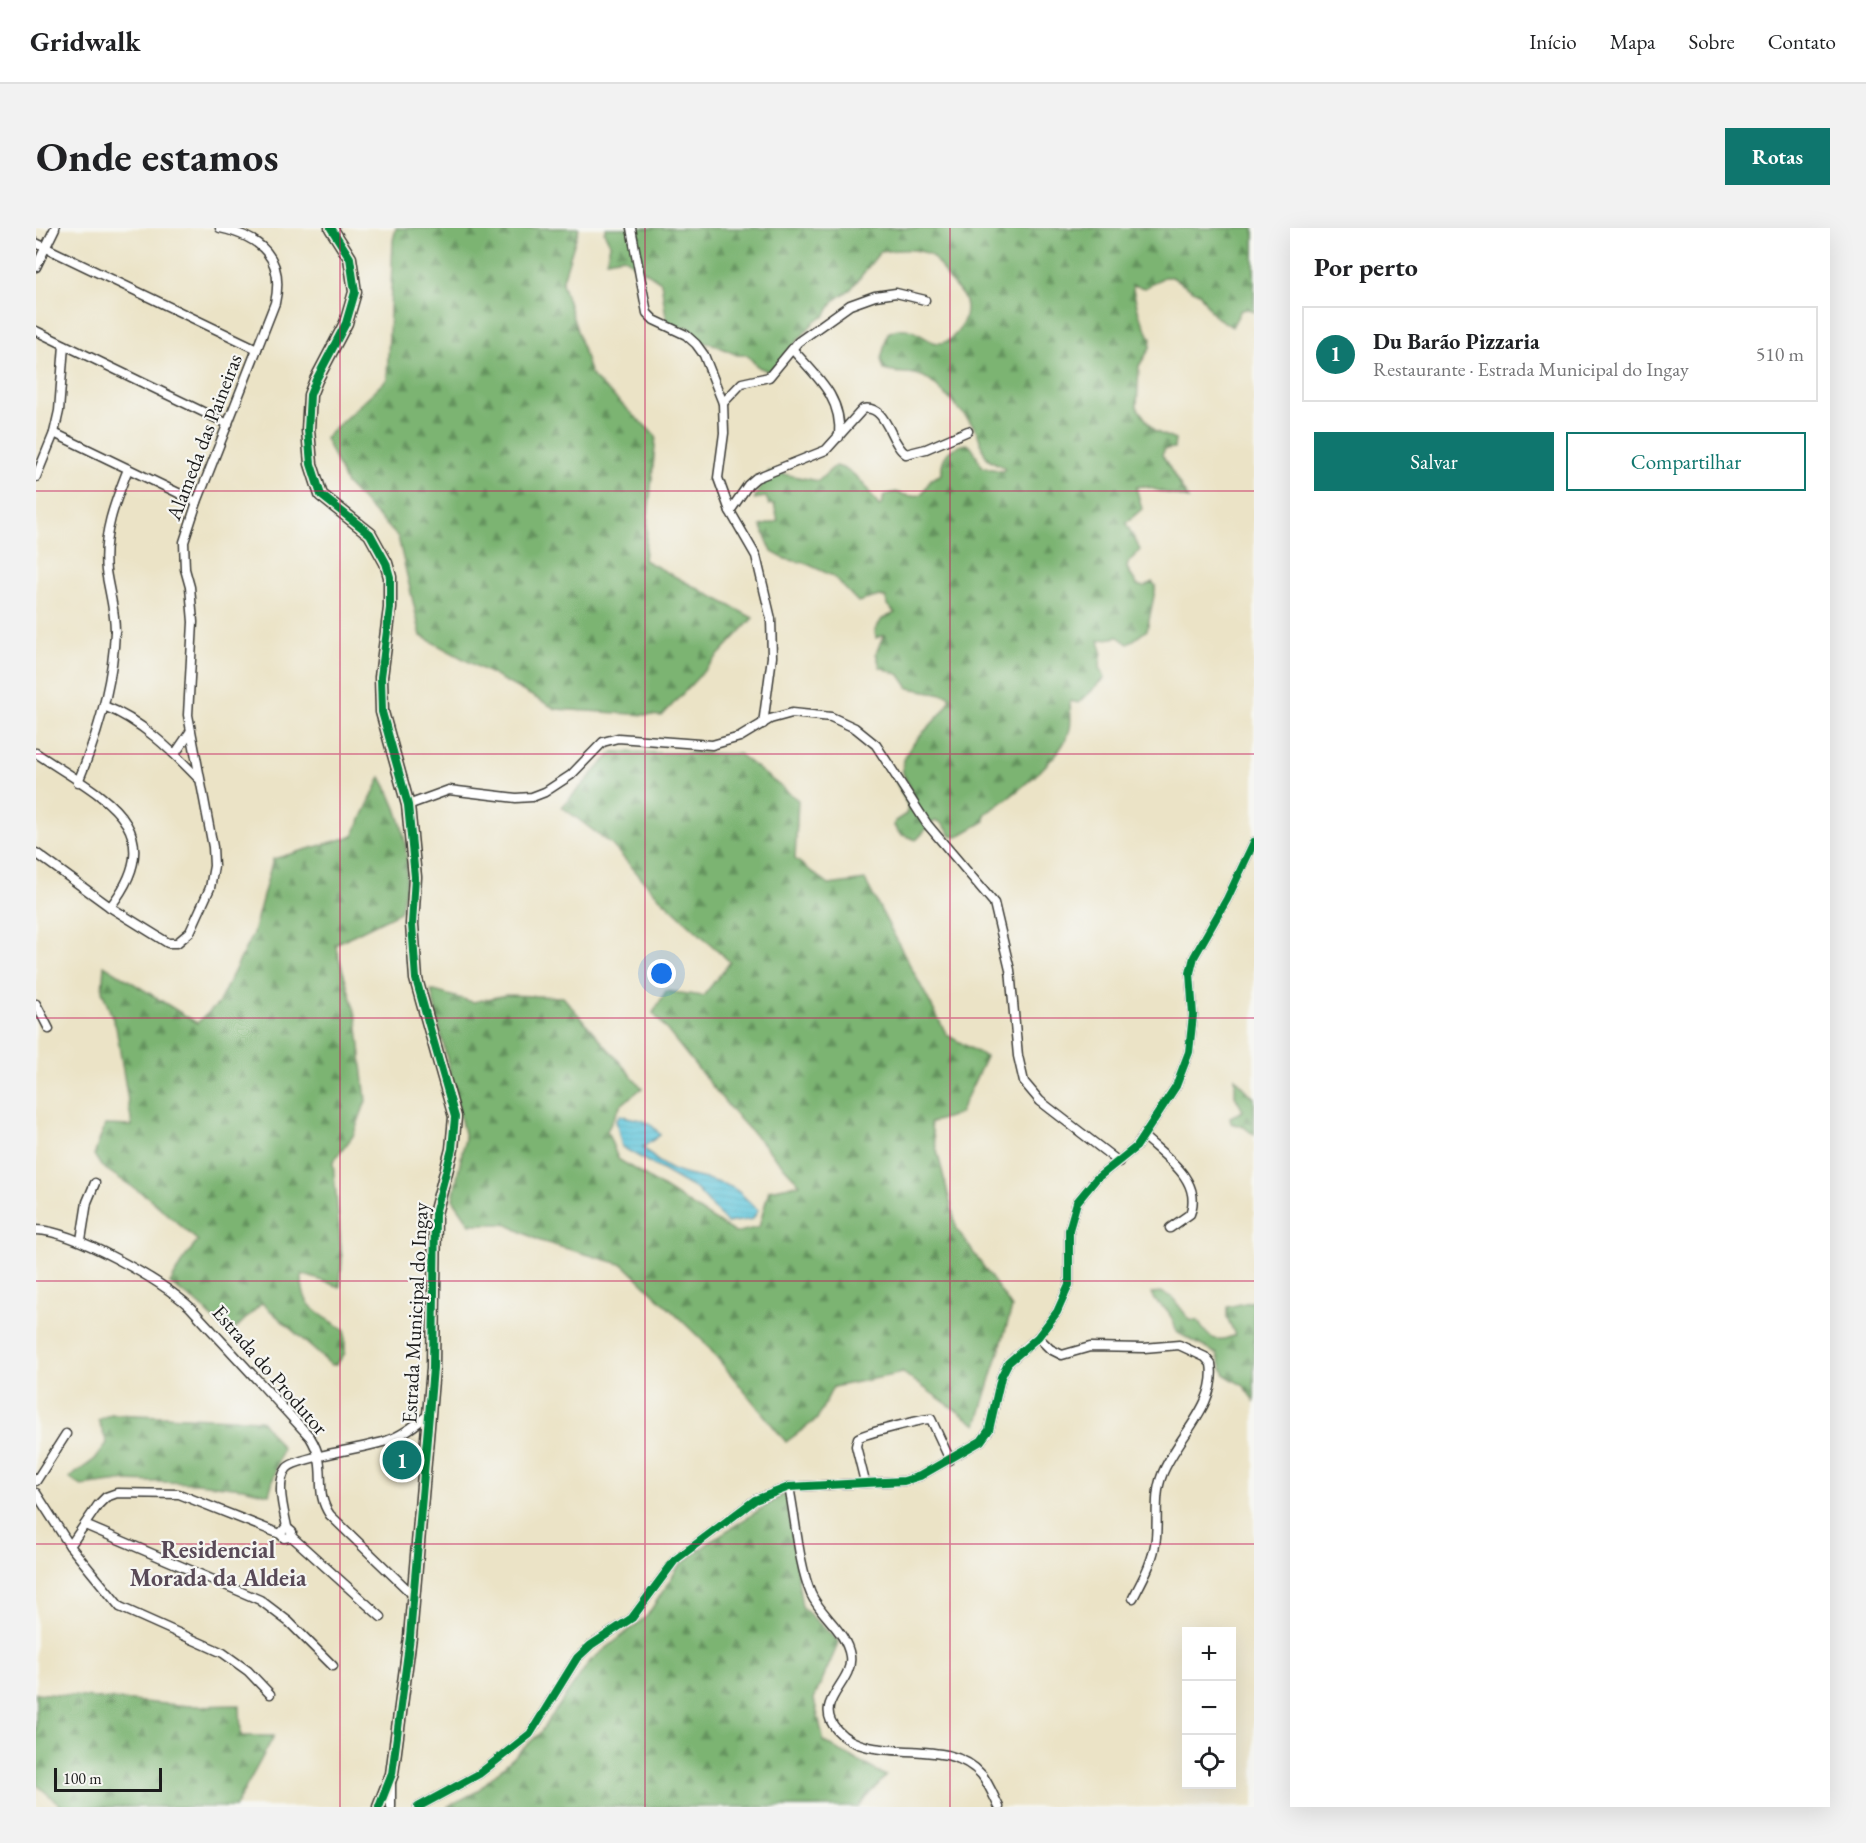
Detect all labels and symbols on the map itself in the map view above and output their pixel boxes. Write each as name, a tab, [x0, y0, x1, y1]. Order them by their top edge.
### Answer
street label: Alameda das Paineiras	[159, 350, 248, 525]
your location	[647, 959, 676, 988]
street label: Estrada Municipal do Ingay	[395, 1201, 434, 1424]
street label: Estrada do Produtor	[206, 1299, 334, 1440]
pin: 1	[382, 1438, 422, 1482]
district label: Residencial Morada da Aldeia	[129, 1534, 307, 1593]
scale bar	[54, 1765, 162, 1792]

